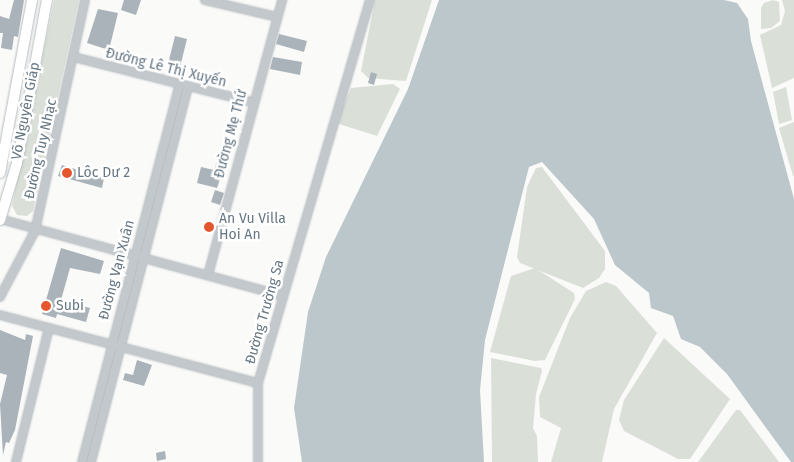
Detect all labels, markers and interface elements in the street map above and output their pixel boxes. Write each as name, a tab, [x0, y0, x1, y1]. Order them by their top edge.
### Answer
street label: Đường Lê Thị Xuyến	[104, 45, 228, 91]
street label: Võ Nguyên Giáp	[8, 61, 44, 161]
street label: Đường Mẹ Thứ	[211, 88, 251, 180]
street label: Đường Tuy Nhạc	[21, 97, 61, 201]
place label: Lôc Dư 2	[77, 165, 130, 181]
marker: Lôc Dư 2	[61, 167, 73, 179]
place label: An Vu Villa Hoi An	[219, 211, 286, 243]
street label: Đường Vạn Xuân	[96, 218, 138, 322]
marker: An Vu Villa Hoi An	[203, 221, 215, 233]
street label: Đường Trường Sa	[242, 258, 288, 366]
place label: Subi	[56, 298, 84, 314]
marker: Subi	[40, 300, 52, 312]

